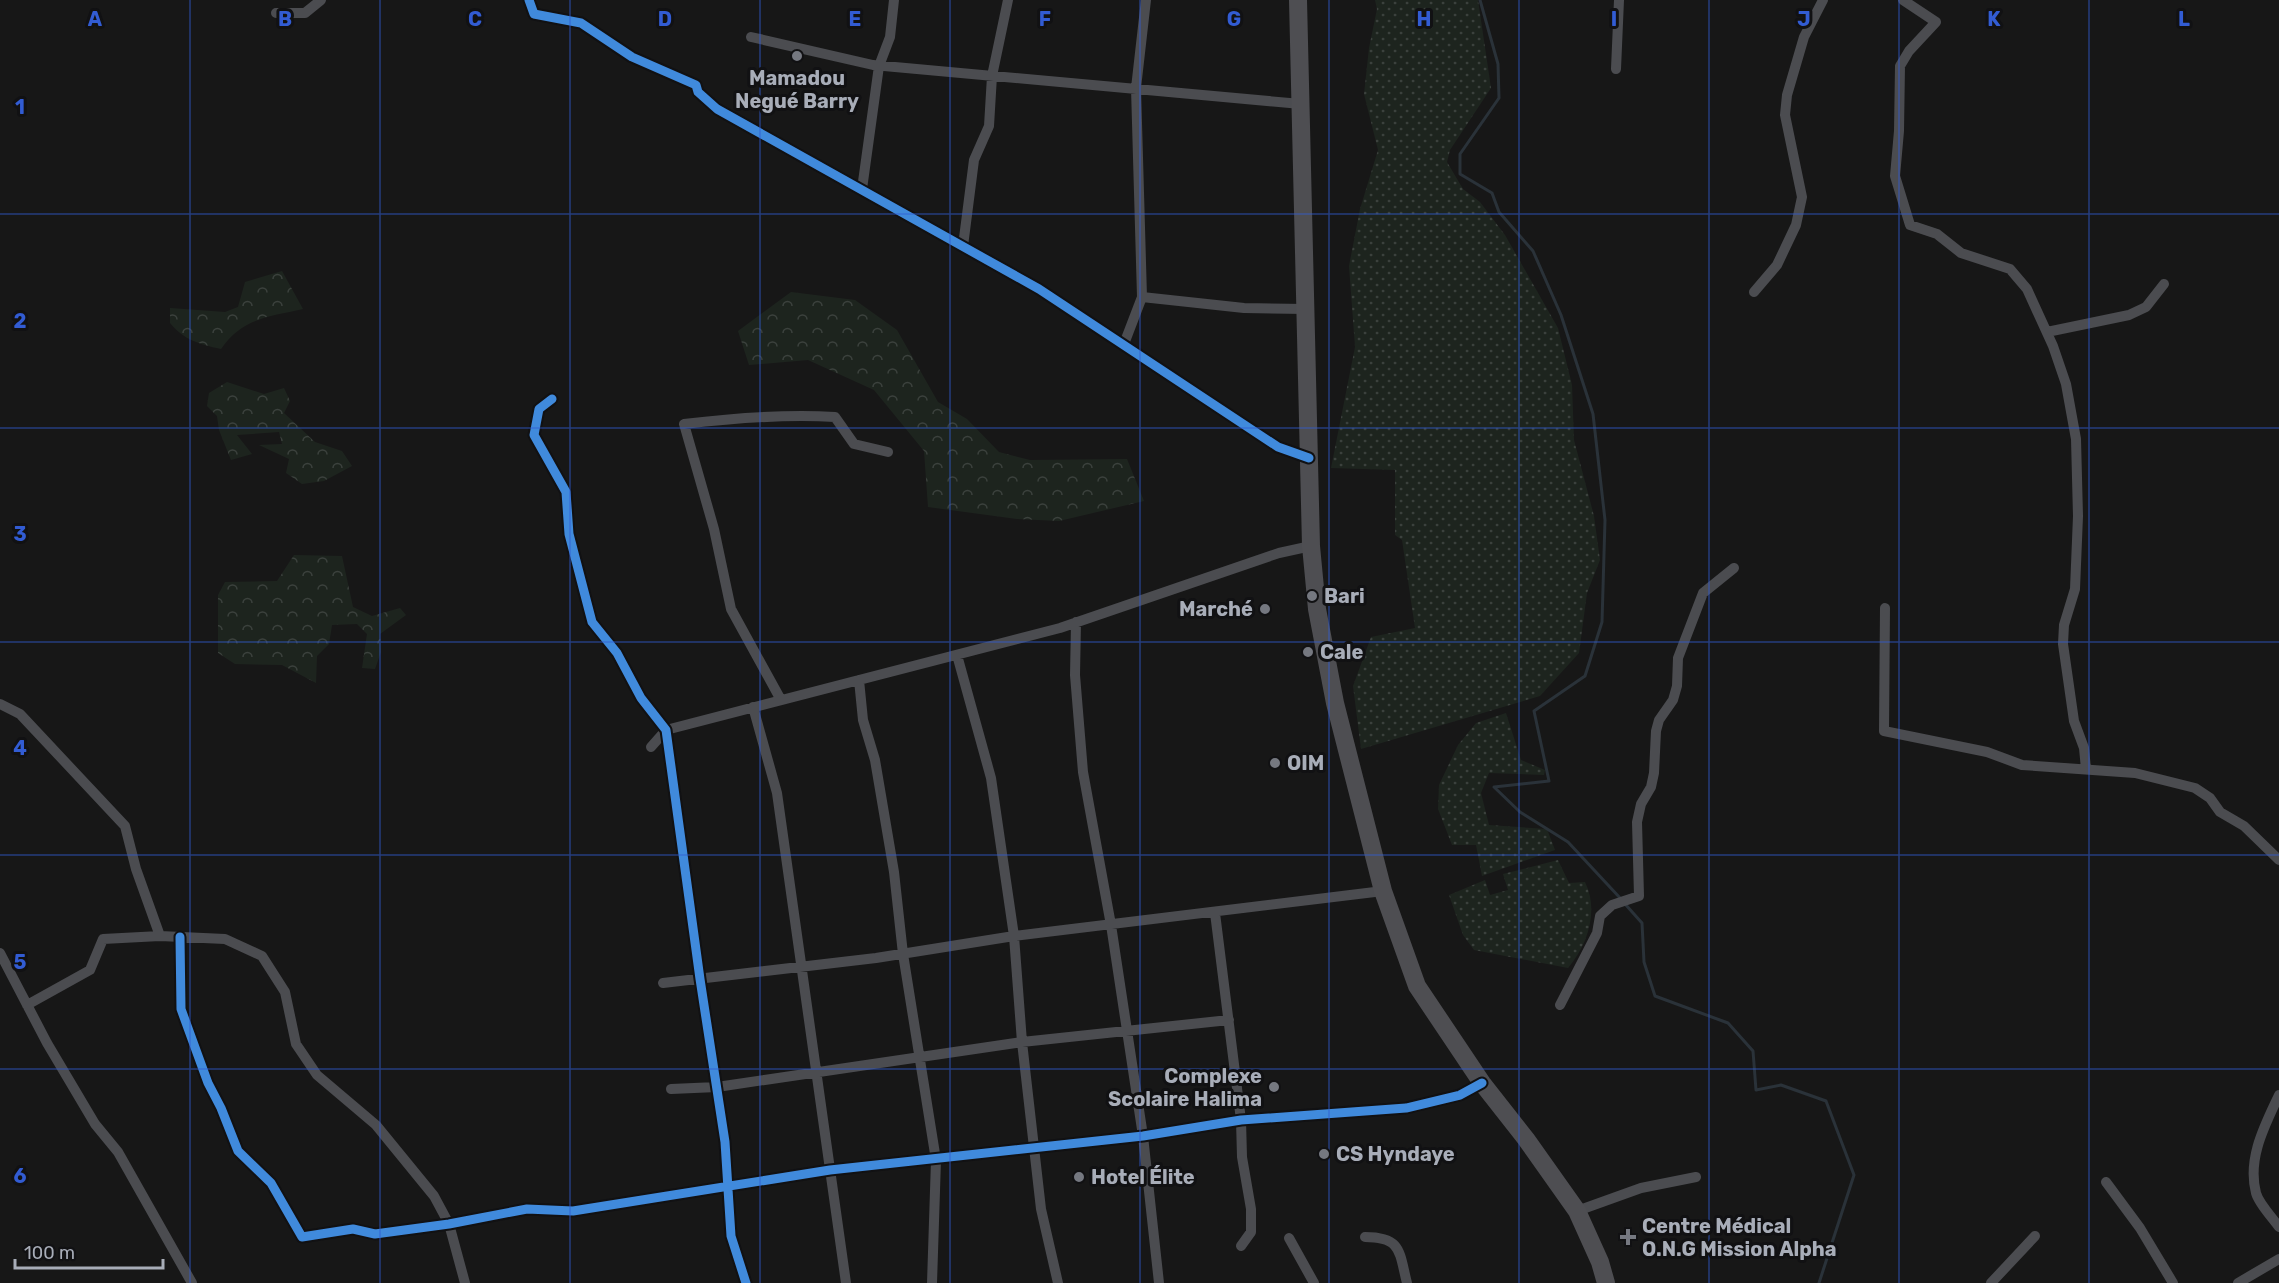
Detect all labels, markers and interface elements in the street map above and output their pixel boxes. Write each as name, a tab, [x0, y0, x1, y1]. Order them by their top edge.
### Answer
text: A	[88, 7, 103, 31]
text: B	[278, 7, 292, 31]
text: C	[468, 7, 482, 31]
text: D	[658, 7, 672, 31]
text: E	[849, 7, 861, 31]
text: F	[1039, 7, 1051, 31]
text: G	[1227, 7, 1241, 31]
text: H	[1417, 7, 1431, 31]
text: I	[1611, 7, 1617, 31]
text: J	[1797, 7, 1811, 31]
text: K	[1987, 7, 2001, 31]
text: L	[2178, 7, 2190, 31]
marker: Mamadou Negué Barry	[790, 49, 804, 63]
place label: Mamadou Negué Barry	[735, 66, 859, 113]
text: 1	[15, 95, 25, 119]
text: 2	[14, 309, 27, 333]
text: 3	[13, 522, 27, 546]
place label: Bari	[1324, 584, 1365, 608]
marker: Bari	[1305, 589, 1319, 603]
place label: Marché	[1179, 597, 1253, 621]
marker: Marché	[1258, 602, 1272, 616]
place label: Cale	[1320, 640, 1364, 664]
marker: Cale	[1301, 645, 1315, 659]
text: 4	[13, 736, 27, 760]
place label: OIM	[1287, 751, 1324, 775]
marker: OIM	[1268, 756, 1282, 770]
text: 5	[14, 950, 27, 974]
place label: Complexe Scolaire Halima	[1108, 1064, 1262, 1111]
marker: Complexe Scolaire Halima	[1267, 1080, 1281, 1094]
place label: CS Hyndaye	[1336, 1142, 1455, 1166]
marker: CS Hyndaye	[1317, 1147, 1331, 1161]
text: 6	[13, 1164, 27, 1188]
place label: Hotel Élite	[1091, 1165, 1195, 1189]
marker: Hotel Élite	[1072, 1170, 1086, 1184]
place label: Centre Médical O.N.G Mission Alpha	[1642, 1214, 1837, 1261]
marker: Centre Médical O.N.G Mission Alpha	[1619, 1228, 1637, 1246]
scale bar	[15, 1232, 164, 1270]
text: 100 m	[24, 1242, 75, 1264]

